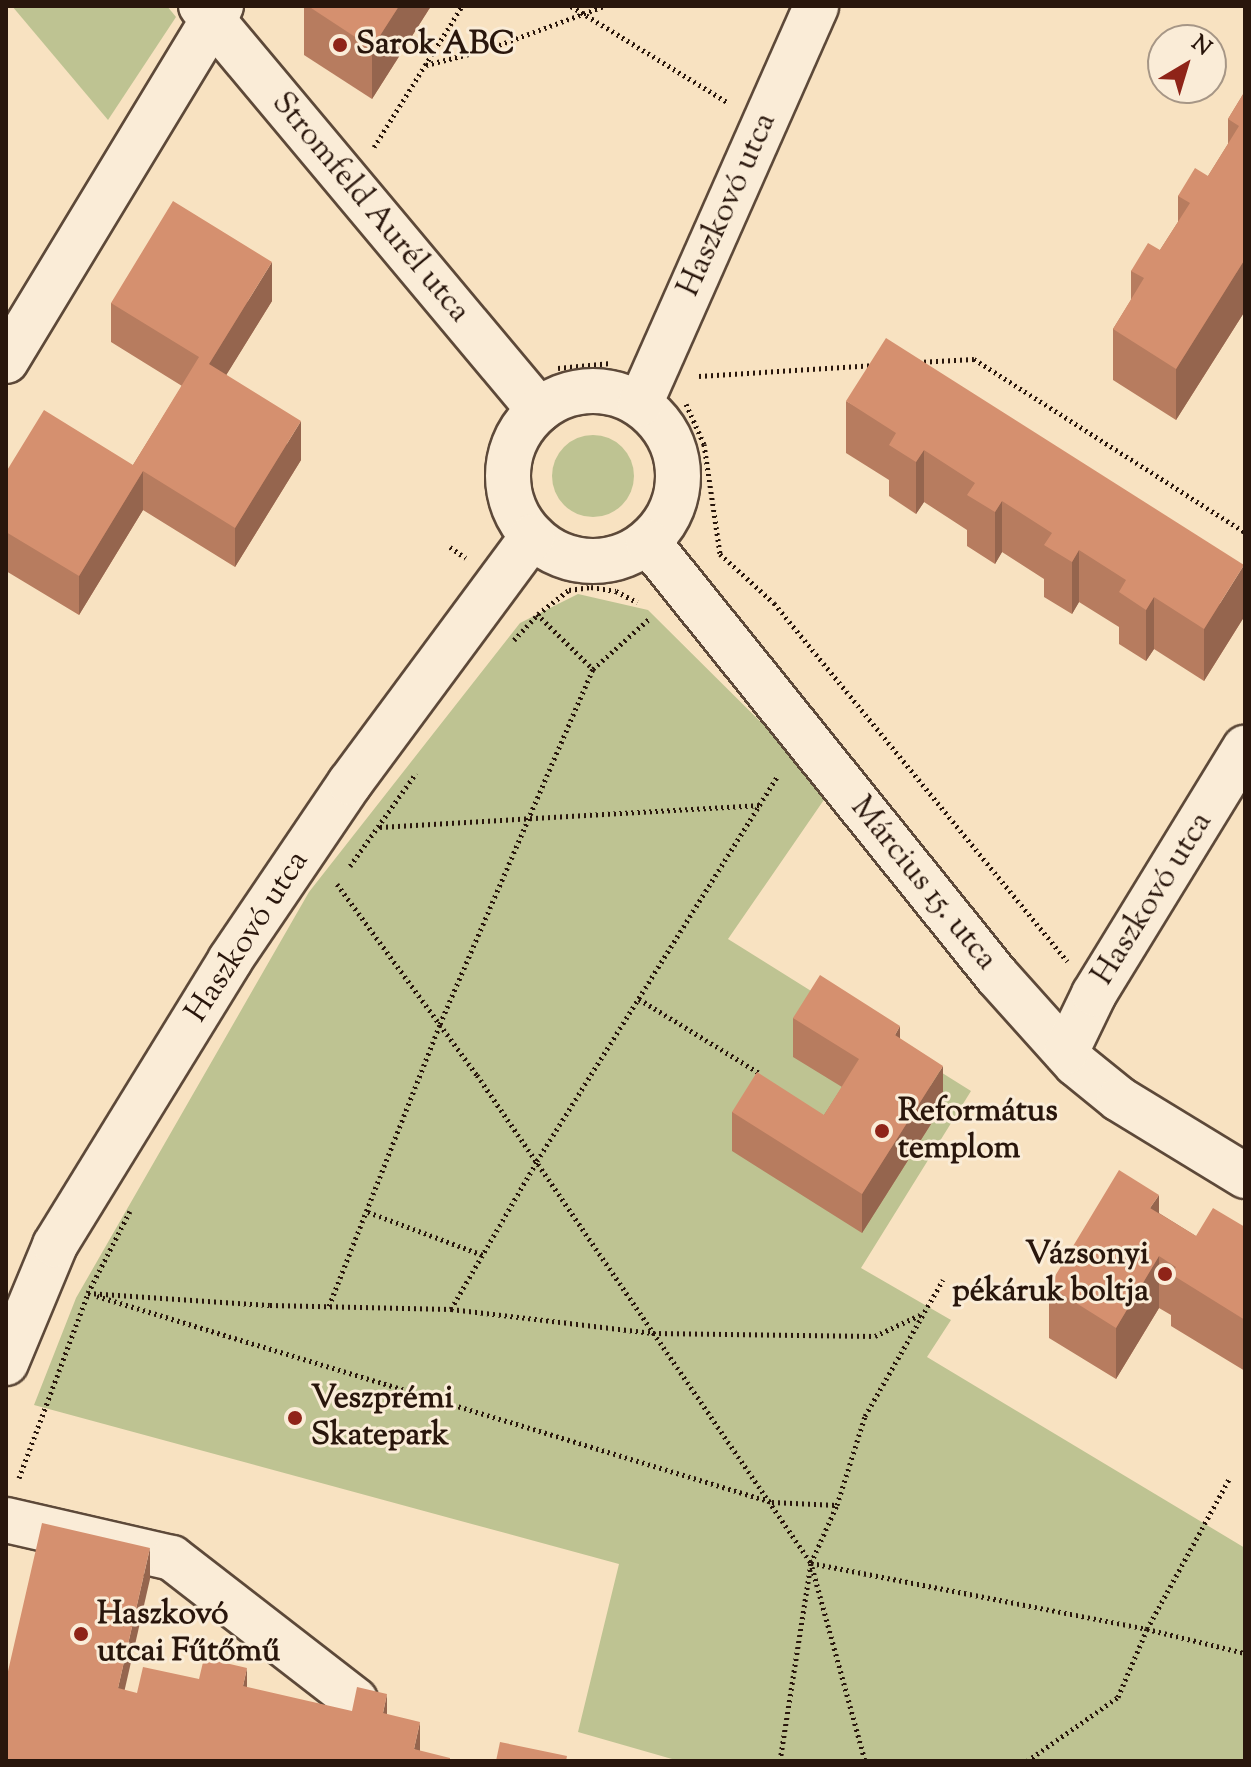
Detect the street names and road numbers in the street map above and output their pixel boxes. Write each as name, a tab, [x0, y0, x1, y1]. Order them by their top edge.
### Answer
street label: Stromfeld Aurél utca	[262, 85, 478, 331]
street label: Haszkovó utca	[670, 107, 786, 303]
street label: Március 15. utca	[841, 789, 1005, 979]
street label: Haszkovó utca	[1085, 805, 1221, 993]
street label: Haszkovó utca	[178, 844, 318, 1030]

